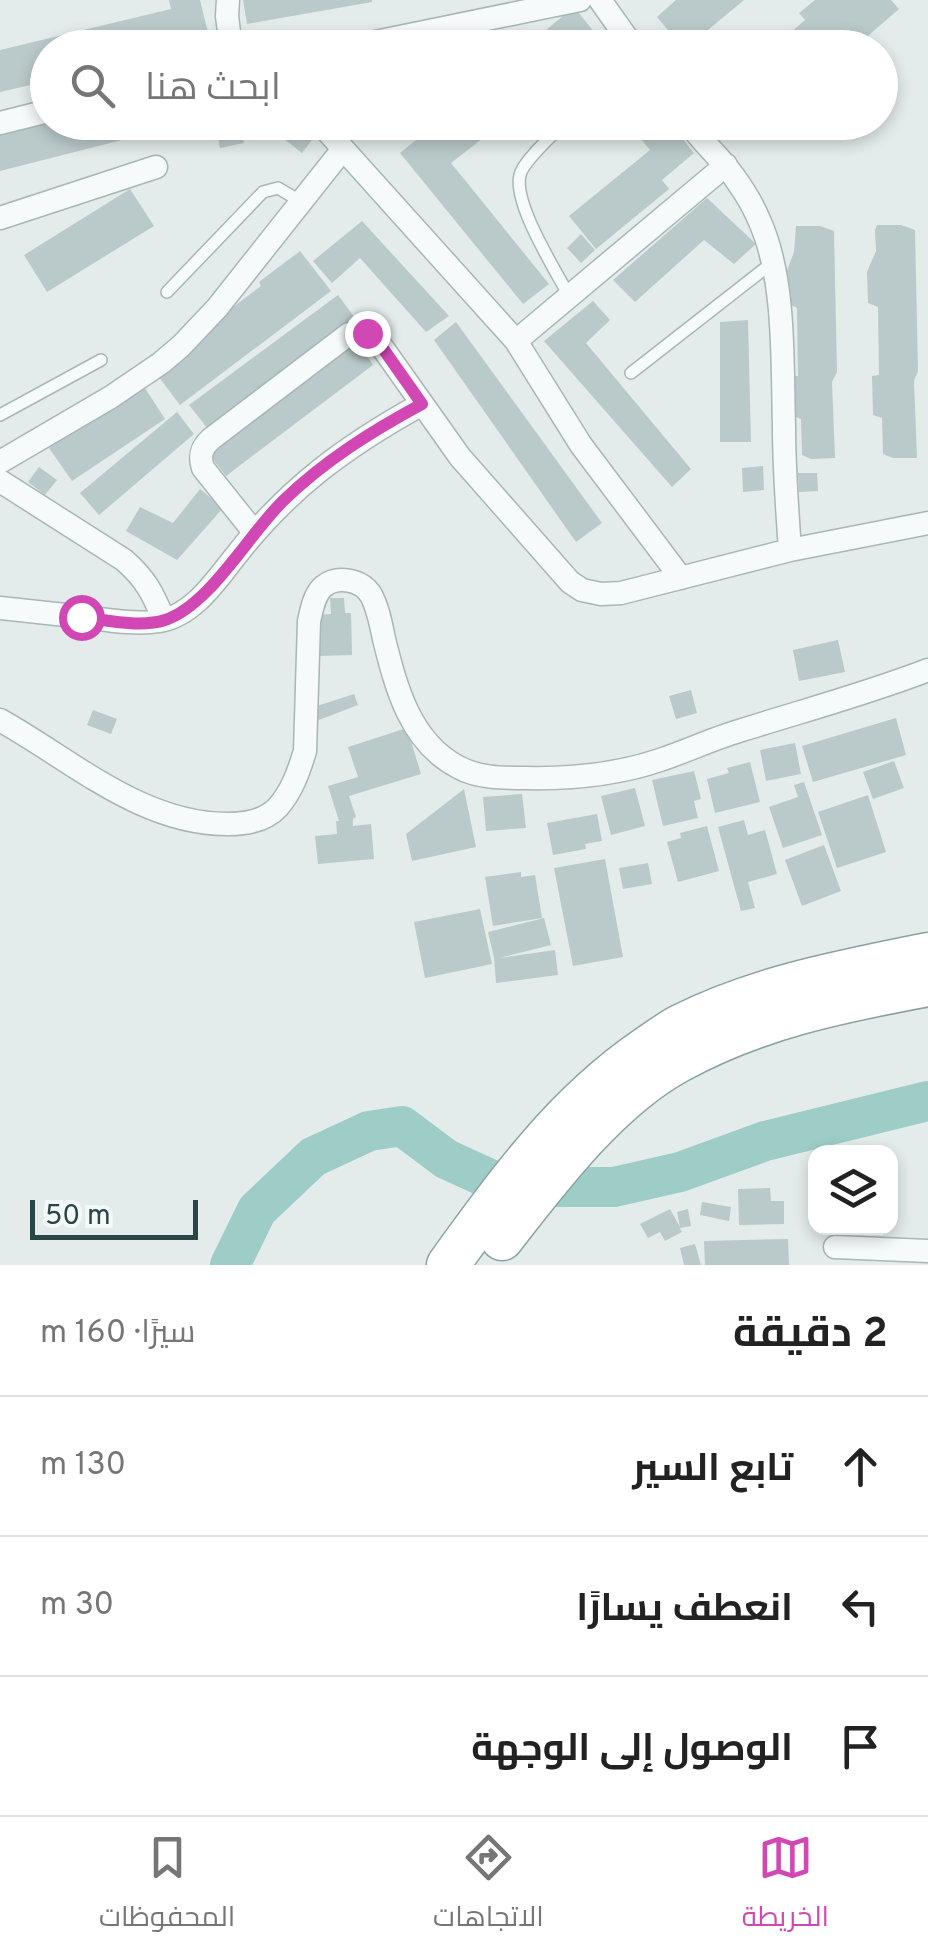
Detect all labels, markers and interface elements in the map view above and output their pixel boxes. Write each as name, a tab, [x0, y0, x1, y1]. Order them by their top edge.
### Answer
search box	[30, 30, 898, 140]
icon: search	[65, 58, 120, 113]
text: ابحث هنا	[145, 65, 281, 114]
route end	[345, 311, 391, 357]
route start	[59, 595, 105, 641]
map controls	[808, 1145, 898, 1235]
button: layers	[808, 1145, 898, 1235]
scale bar	[30, 1195, 198, 1240]
text: 50 m	[45, 1199, 111, 1235]
text: 2 دقيقة	[733, 1309, 888, 1362]
text: سيرًا · 160 m	[40, 1314, 195, 1354]
icon: ahead	[833, 1439, 888, 1494]
text: 130 m	[40, 1446, 126, 1486]
text: تابع السير	[632, 1446, 793, 1495]
icon: left	[833, 1579, 888, 1634]
text: 30 m	[40, 1586, 114, 1626]
text: انعطف يسارًا	[576, 1586, 793, 1635]
icon: arrive	[833, 1719, 888, 1774]
text: الوصول إلى الوجهة	[471, 1726, 793, 1775]
tab: المحفوظات	[99, 1830, 235, 1942]
tab: الاتجاهات	[433, 1830, 544, 1942]
tab: الخريطة	[742, 1830, 829, 1942]

